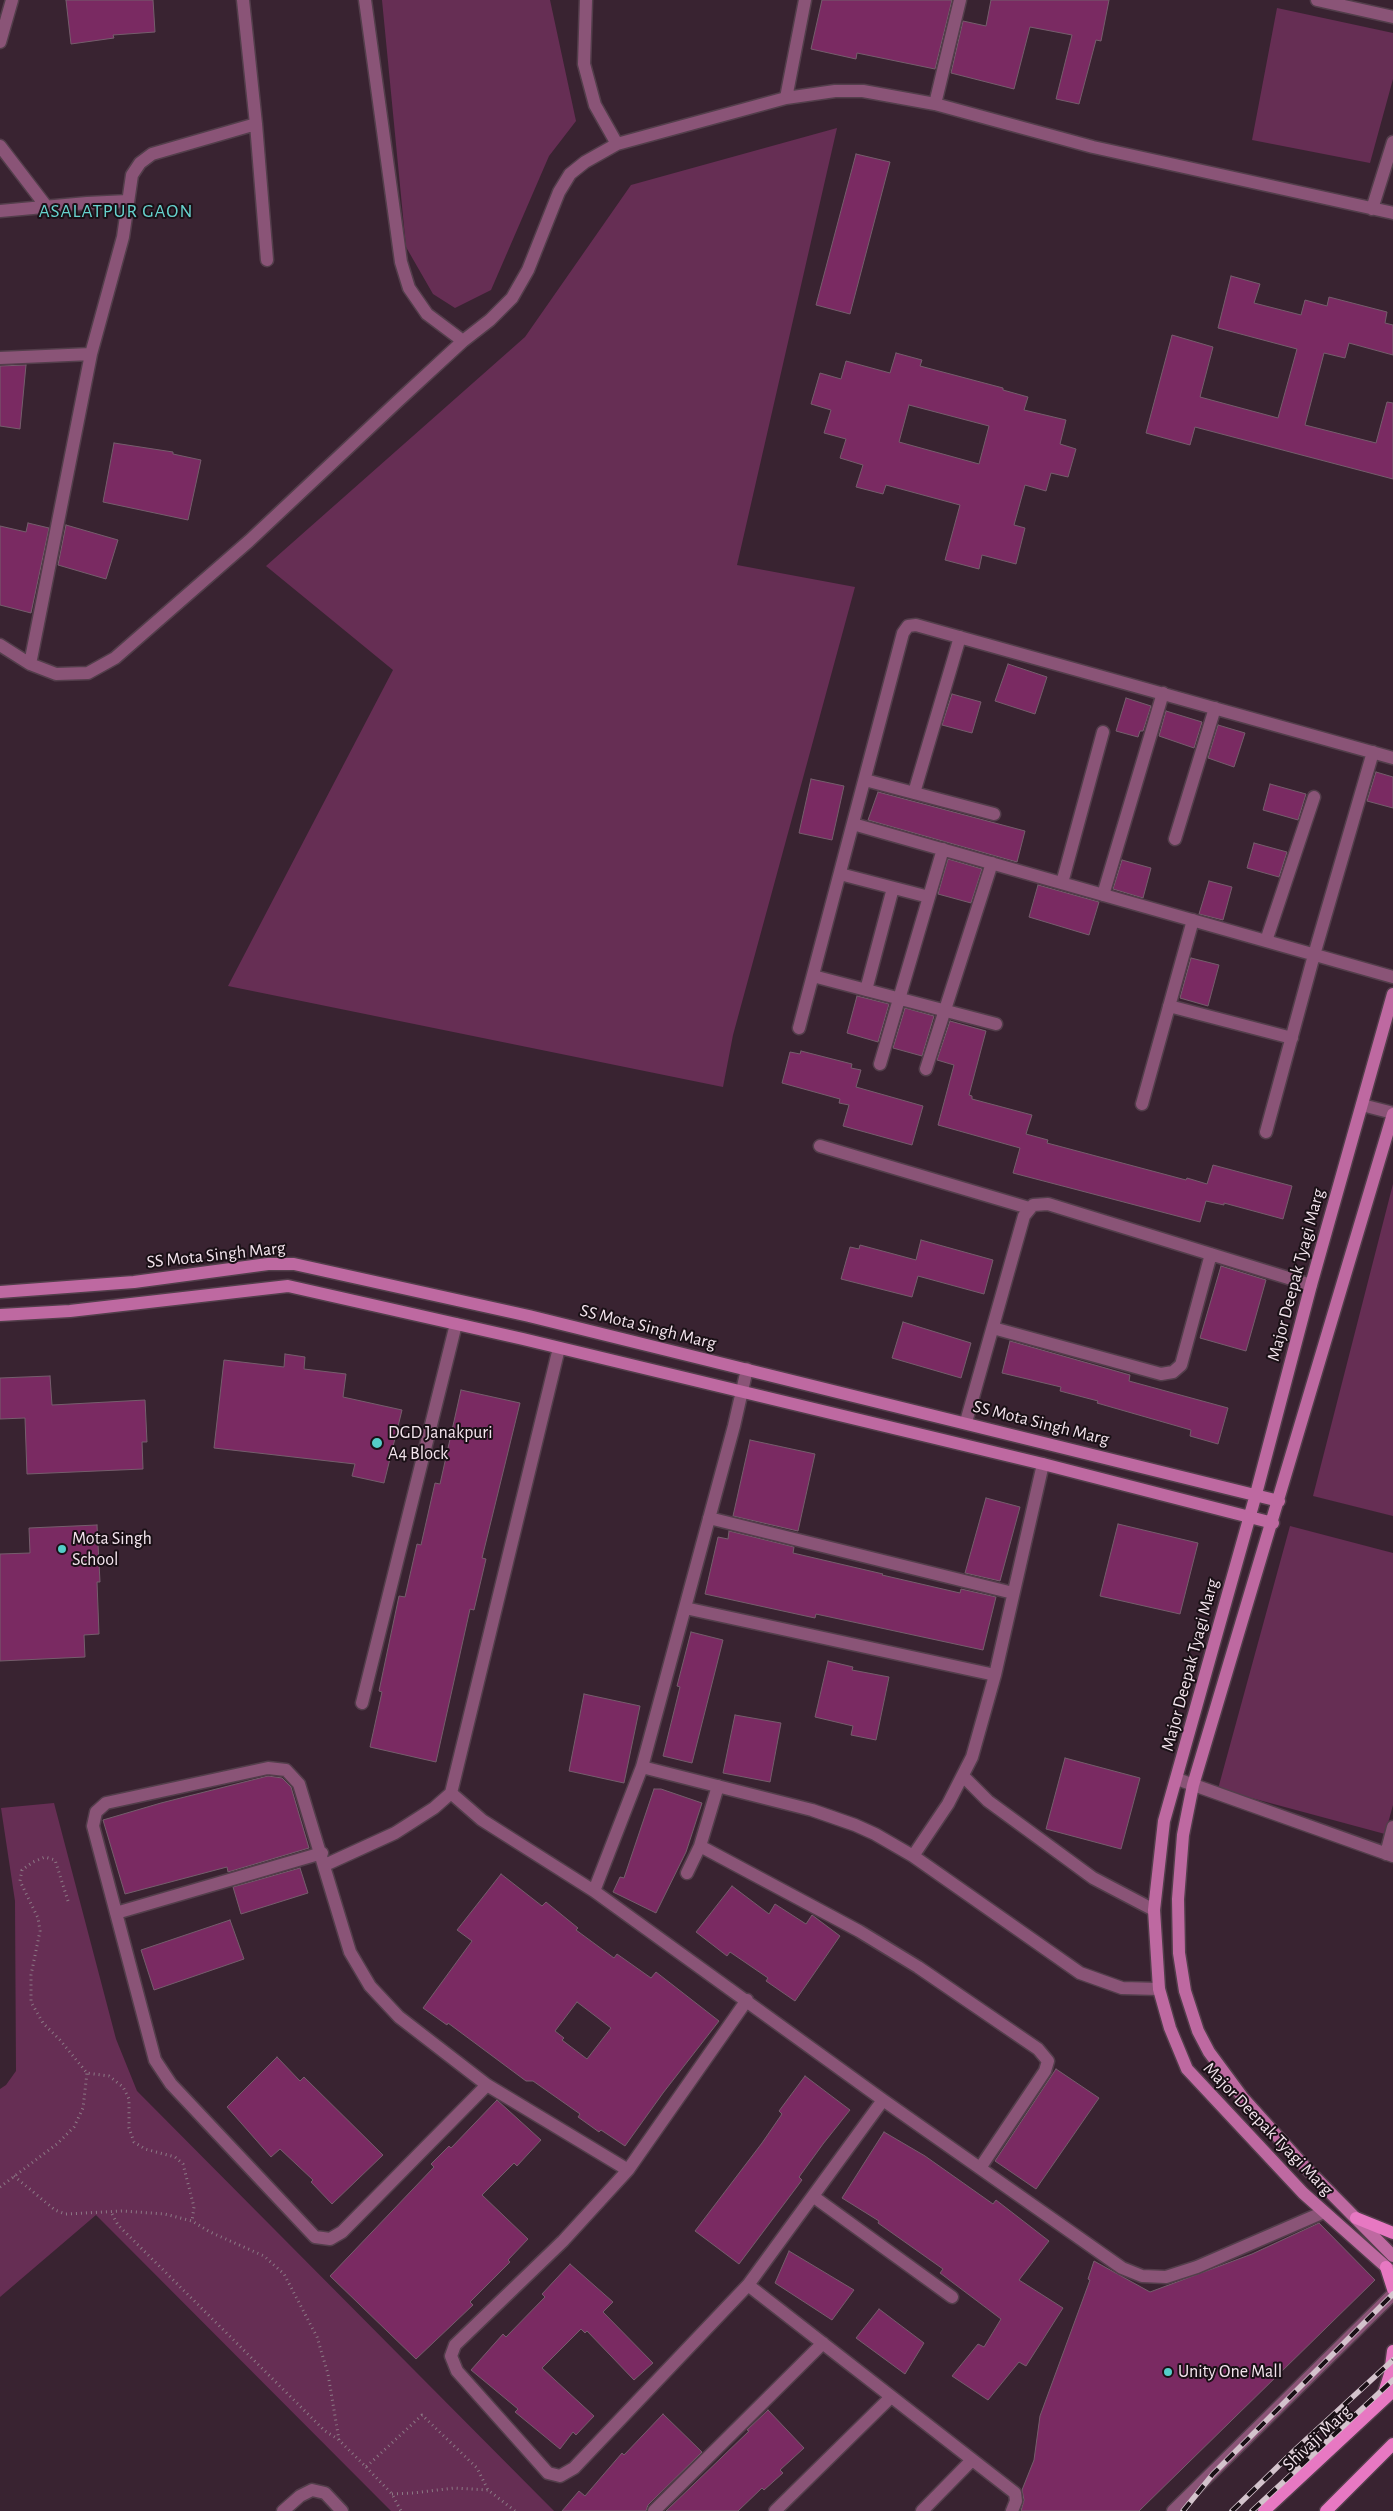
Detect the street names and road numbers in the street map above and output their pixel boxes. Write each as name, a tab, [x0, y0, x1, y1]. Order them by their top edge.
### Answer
street label: Major Deepak Tyagi Marg	[1263, 1186, 1329, 1364]
street label: SS Mota Singh Marg	[145, 1237, 287, 1273]
street label: SS Mota Singh Marg	[578, 1300, 718, 1354]
street label: SS Mota Singh Marg	[971, 1396, 1111, 1450]
street label: Major Deepak Tyagi Marg	[1157, 1576, 1223, 1754]
street label: Major Deepak Tyagi Marg	[1199, 2058, 1337, 2200]
street label: Shivaji Marg	[1278, 2401, 1356, 2475]

